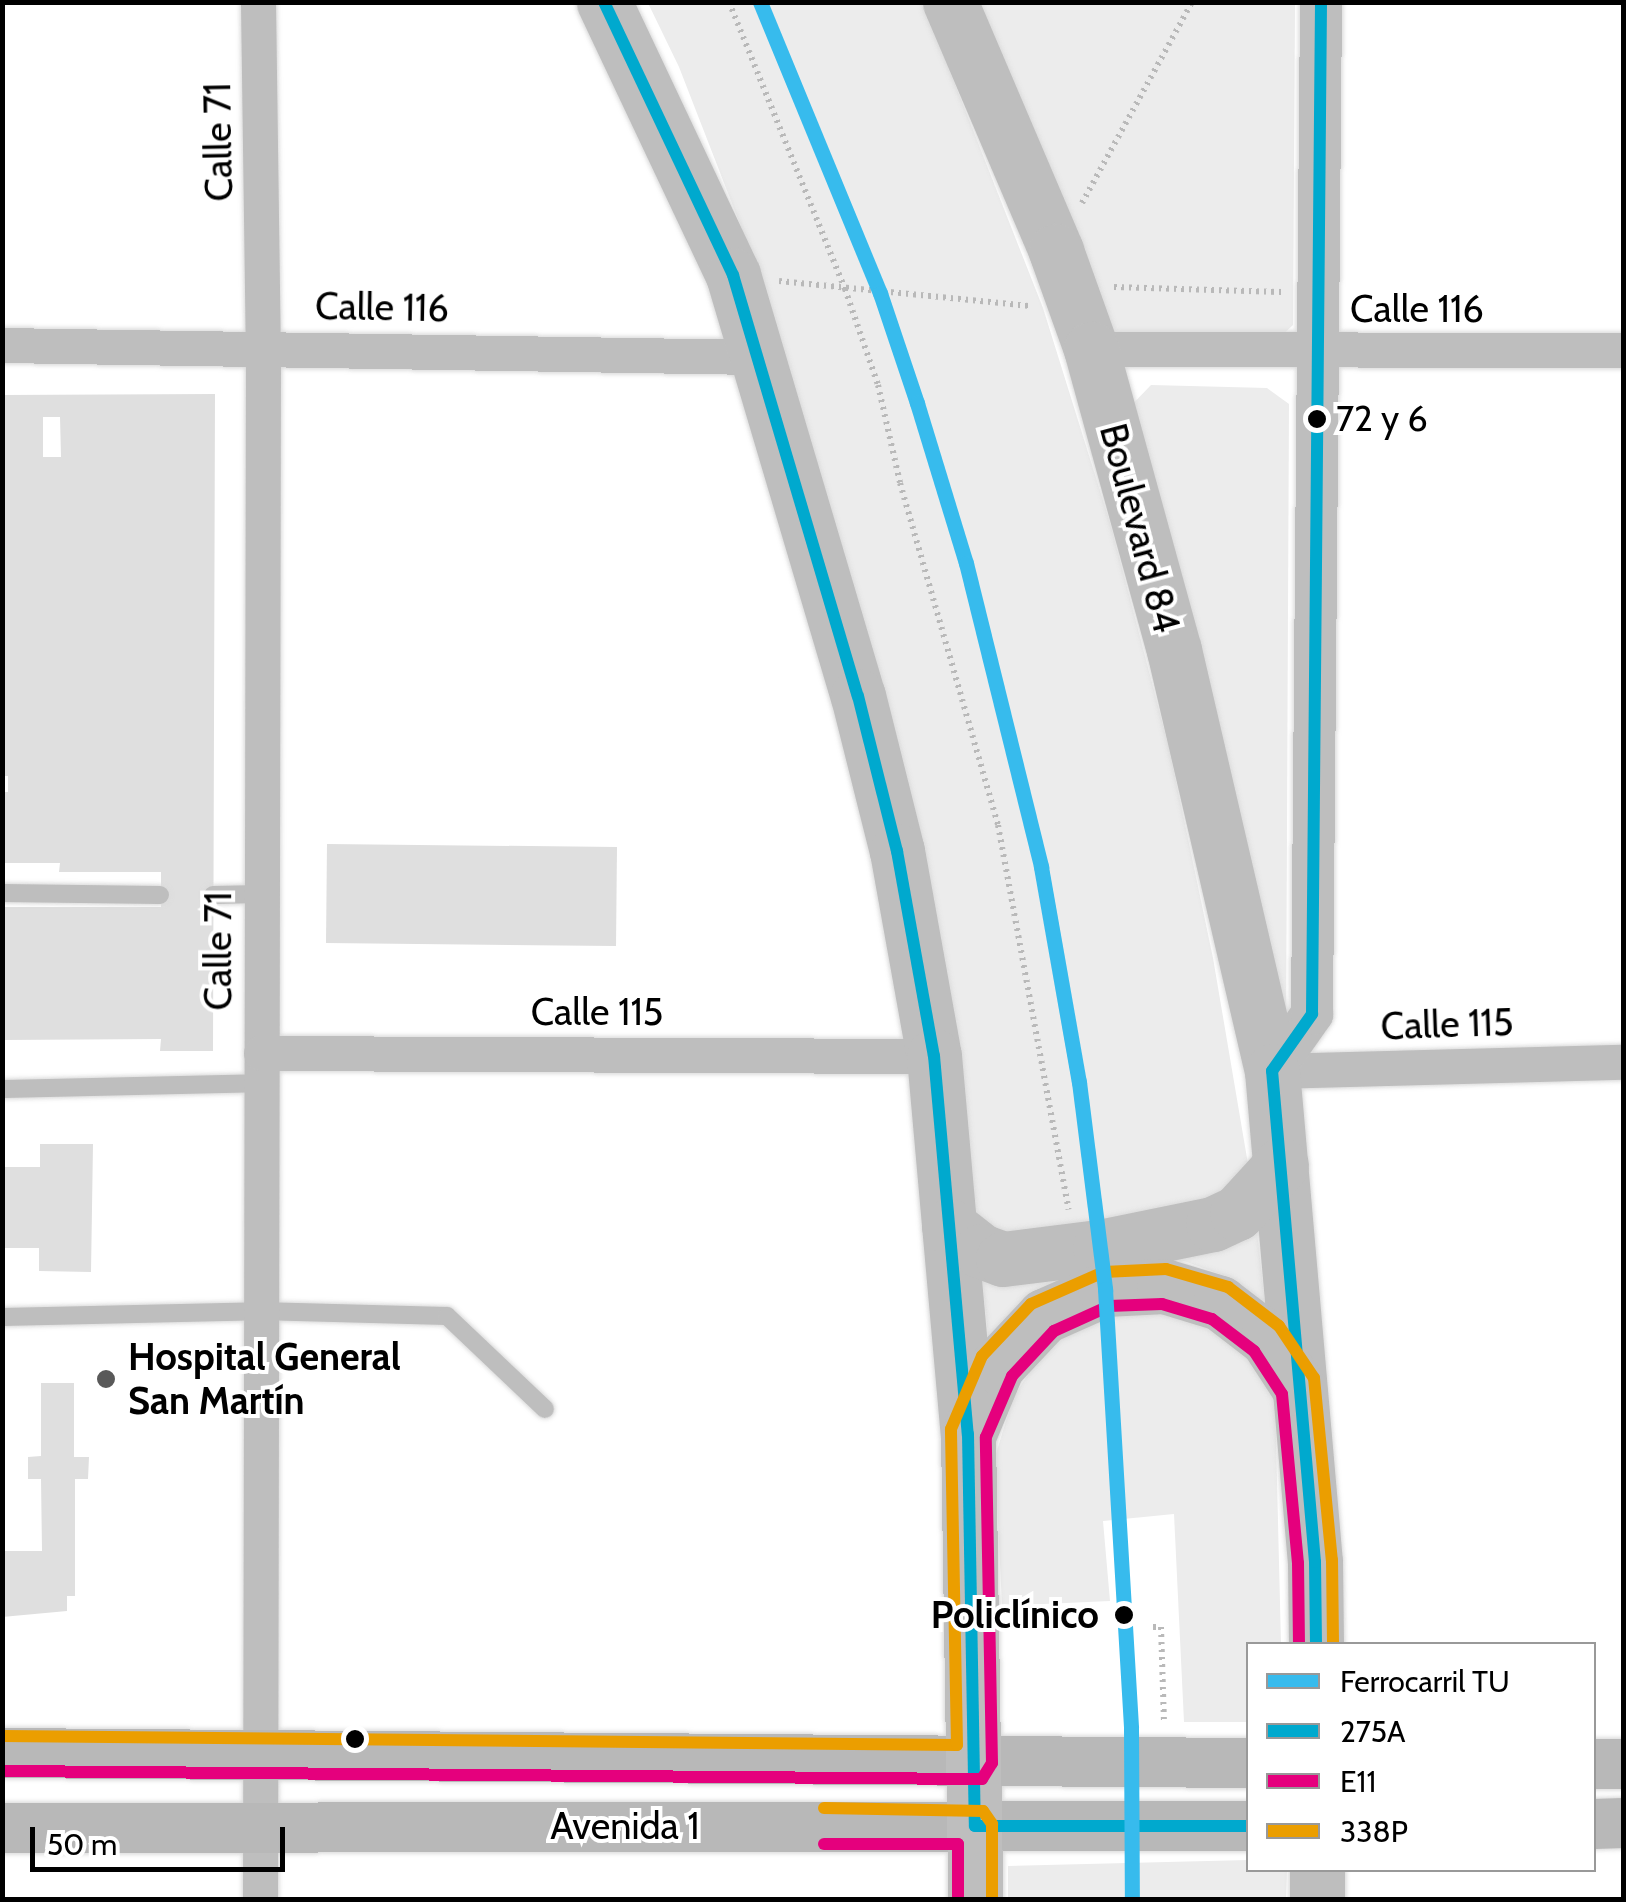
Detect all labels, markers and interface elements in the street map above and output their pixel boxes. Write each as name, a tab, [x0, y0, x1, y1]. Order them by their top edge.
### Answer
street label: Calle 71	[194, 82, 242, 202]
street label: Calle 116	[315, 283, 449, 331]
street label: Calle 116	[1350, 286, 1484, 332]
place label: 72 y 6	[1336, 397, 1428, 441]
marker: 72 y 6	[1307, 409, 1327, 429]
street label: Boulevard 84	[1090, 419, 1190, 637]
street label: Calle 71	[195, 892, 241, 1010]
street label: Calle 115	[531, 989, 663, 1035]
street label: Calle 115	[1380, 999, 1514, 1049]
place label: Hospital General San Martín	[128, 1334, 401, 1424]
marker: Hospital General San Martín	[93, 1366, 119, 1392]
place label: Policlínico	[931, 1592, 1099, 1638]
marker: Policlínico	[1108, 1599, 1140, 1631]
legend	[1246, 1642, 1596, 1872]
text: Ferrocarril TU	[1340, 1663, 1510, 1700]
text: 275A	[1340, 1713, 1406, 1750]
unlabelled marker	[345, 1729, 365, 1749]
text: E11	[1340, 1763, 1376, 1800]
street label: Avenida 1	[550, 1803, 700, 1849]
scale bar	[35, 1807, 290, 1869]
text: 338P	[1340, 1813, 1408, 1850]
text: 50 m	[47, 1826, 117, 1863]

